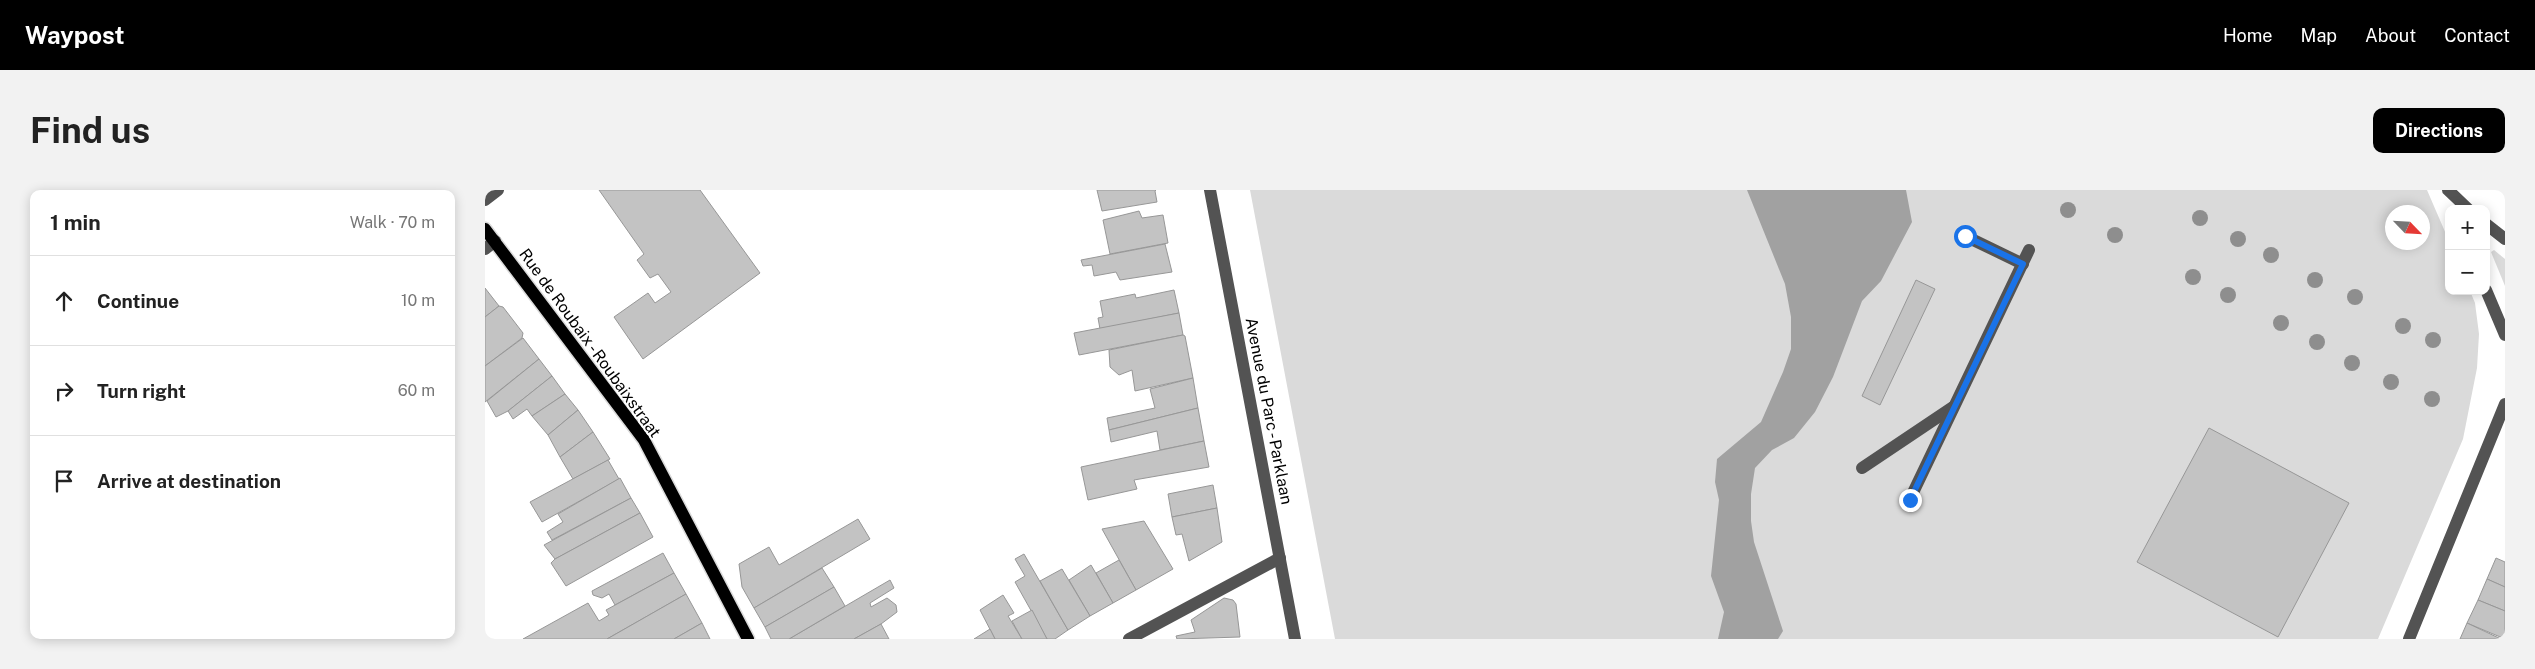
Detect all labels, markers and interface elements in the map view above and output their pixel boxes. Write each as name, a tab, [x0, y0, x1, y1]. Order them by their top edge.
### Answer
text: Waypost	[25, 21, 125, 49]
text: Home	[2223, 25, 2273, 46]
text: Map	[2301, 25, 2337, 46]
text: About	[2365, 25, 2416, 46]
text: Contact	[2444, 25, 2510, 46]
button: Directions	[2373, 108, 2505, 153]
text: Find us	[30, 110, 150, 151]
north arrow	[2385, 205, 2430, 250]
map controls	[2445, 205, 2490, 295]
button: +	[2445, 205, 2490, 250]
text: 1 min	[50, 210, 101, 235]
text: Walk · 70 m	[350, 213, 435, 232]
route start	[1954, 225, 1977, 248]
street label: Rue de Roubaix - Roubaixstraat	[515, 245, 665, 441]
button: −	[2445, 250, 2490, 295]
icon: ahead	[50, 287, 78, 315]
text: Continue	[97, 290, 179, 312]
text: 10 m	[401, 291, 435, 310]
street label: Avenue du Parc - Parklaan	[1242, 316, 1296, 506]
icon: right	[50, 377, 78, 405]
text: Turn right	[97, 380, 186, 402]
text: 60 m	[398, 381, 435, 400]
icon: arrive	[50, 467, 78, 495]
text: Arrive at destination	[97, 470, 281, 492]
route end	[1899, 489, 1922, 512]

